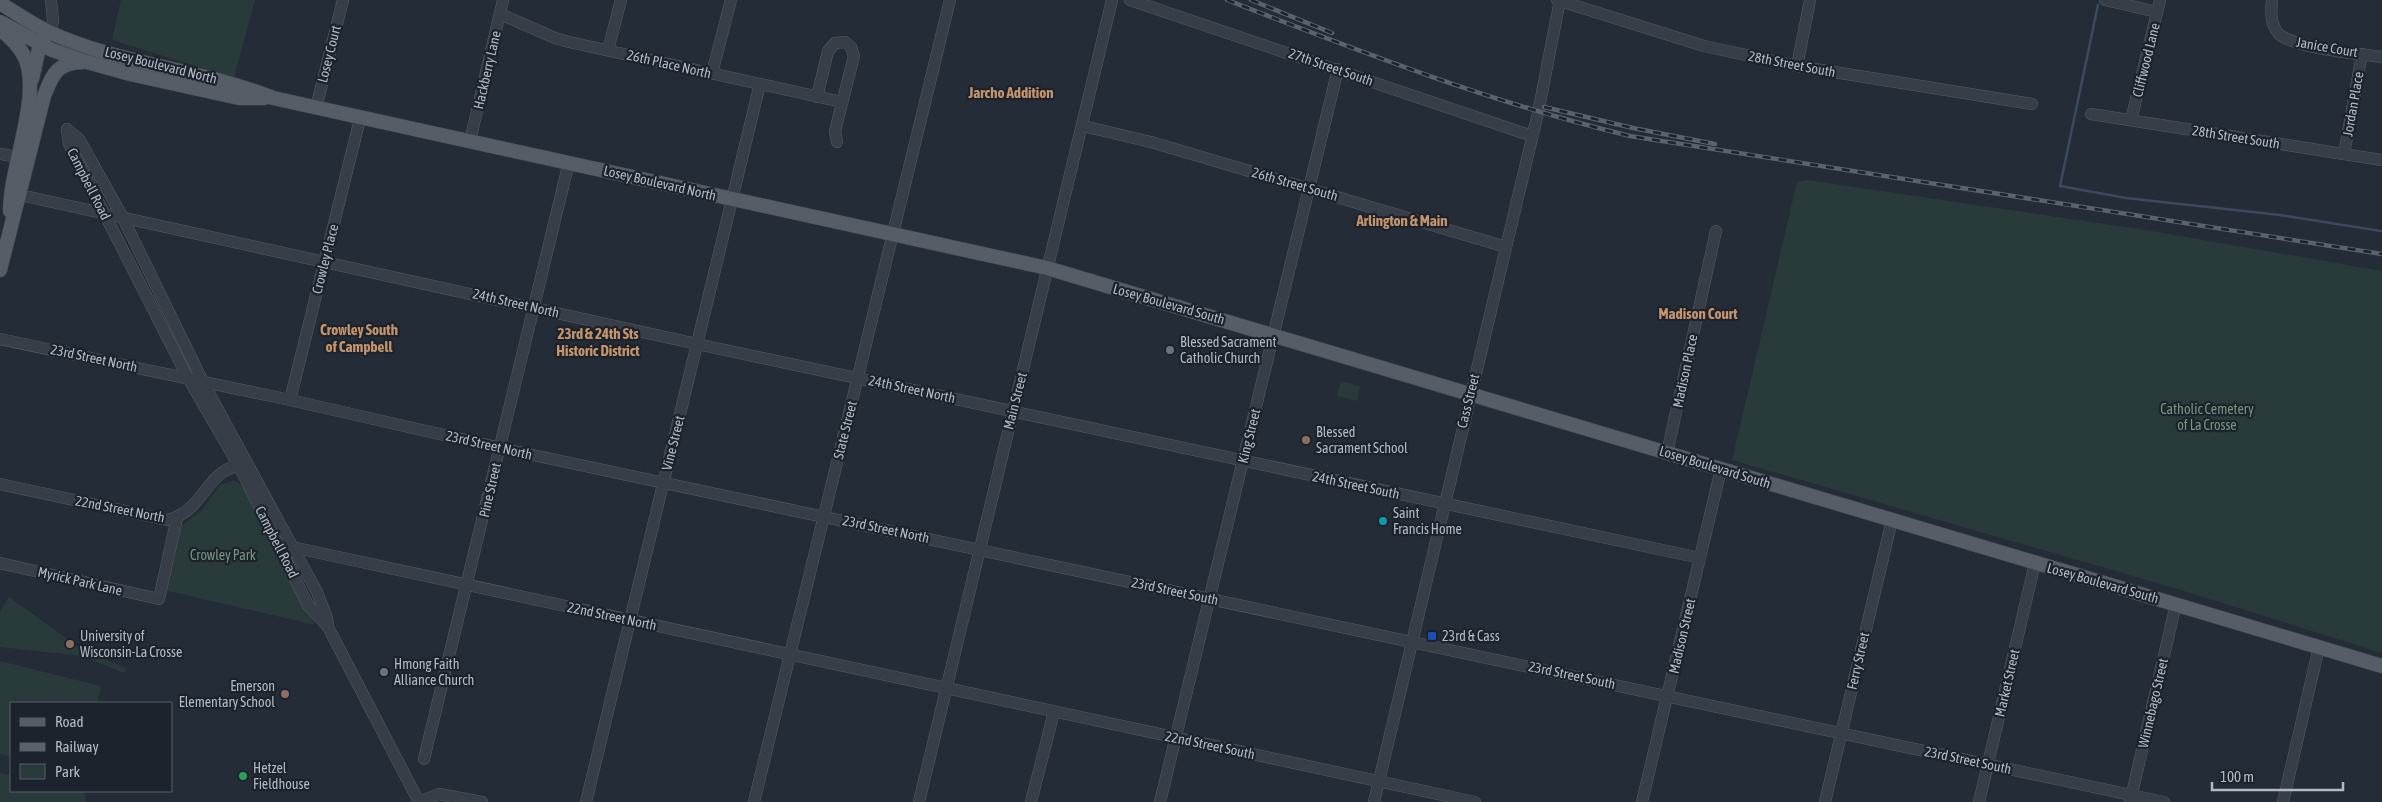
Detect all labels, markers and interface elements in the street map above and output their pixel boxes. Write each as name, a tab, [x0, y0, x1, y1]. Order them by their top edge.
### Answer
street label: Cliffwood Lane	[2129, 21, 2163, 99]
street label: Losey Court	[314, 24, 344, 84]
street label: Hackberry Lane	[470, 29, 504, 111]
street label: Janice Court	[2295, 34, 2359, 60]
street label: Losey Boulevard North	[103, 43, 219, 87]
street label: 27th Street South	[1287, 45, 1375, 89]
street label: 26th Place North	[625, 47, 713, 81]
street label: 28th Street South	[1747, 48, 1837, 80]
street label: Jordan Place	[2339, 70, 2367, 138]
district label: Jarcho Addition	[967, 84, 1054, 101]
street label: 28th Street South	[2191, 122, 2281, 152]
street label: Campbell Road	[64, 145, 114, 223]
street label: Losey Boulevard North	[602, 162, 718, 204]
street label: 26th Street South	[1250, 164, 1340, 204]
district label: Arlington & Main	[1355, 212, 1448, 229]
street label: Crowley Place	[309, 222, 341, 296]
street label: Losey Boulevard South	[1111, 280, 1227, 328]
street label: 24th Street North	[471, 285, 561, 321]
district label: Madison Court	[1659, 305, 1738, 322]
district label: Crowley South of Campbell	[320, 321, 398, 355]
district label: 23rd & 24th Sts Historic District	[556, 325, 640, 359]
street label: Madison Place	[1669, 333, 1701, 409]
place label: Blessed Sacrament Catholic Church	[1180, 334, 1276, 366]
street label: 23rd Street North	[49, 341, 139, 375]
marker: Blessed Sacrament Catholic Church	[1164, 344, 1176, 356]
street label: Main Street	[1000, 371, 1030, 431]
street label: 24th Street North	[867, 372, 957, 406]
street label: Cass Street	[1454, 372, 1482, 430]
street label: State Street	[830, 399, 860, 461]
park label: Catholic Cemetery of La Crosse	[2160, 401, 2254, 433]
street label: King Street	[1235, 407, 1263, 465]
street label: Vine Street	[658, 414, 688, 472]
place label: Blessed Sacrament School	[1316, 424, 1408, 456]
street label: 23rd Street North	[444, 427, 534, 463]
marker: Blessed Sacrament School	[1300, 434, 1312, 446]
street label: Losey Boulevard South	[1657, 442, 1773, 492]
street label: Pine Street	[476, 461, 504, 519]
street label: 24th Street South	[1311, 468, 1401, 502]
street label: 22nd Street North	[74, 492, 166, 526]
street label: Campbell Road	[252, 503, 302, 581]
place label: Saint Francis Home	[1393, 505, 1462, 537]
street label: 23rd Street North	[841, 512, 931, 546]
marker: Saint Francis Home	[1377, 515, 1389, 527]
park label: Crowley Park	[190, 547, 256, 563]
street label: Losey Boulevard South	[2045, 559, 2161, 607]
street label: Myrick Park Lane	[36, 564, 124, 598]
street label: 23rd Street South	[1130, 574, 1220, 608]
street label: Madison Street	[1666, 597, 1698, 675]
street label: 22nd Street North	[566, 599, 658, 633]
place label: University of Wisconsin-La Crosse	[80, 628, 182, 660]
place label: 23rd & Cass	[1442, 628, 1500, 644]
marker: 23rd & Cass	[1426, 630, 1438, 642]
street label: Ferry Street	[1844, 631, 1872, 691]
marker: University of Wisconsin-La Crosse	[64, 638, 76, 650]
street label: Market Street	[1991, 648, 2023, 718]
place label: Hmong Faith Alliance Church	[394, 656, 474, 688]
street label: Winnebago Street	[2135, 657, 2171, 749]
street label: 23rd Street South	[1527, 658, 1617, 692]
marker: Hmong Faith Alliance Church	[378, 666, 390, 678]
place label: Emerson Elementary School	[179, 678, 275, 710]
marker: Emerson Elementary School	[279, 688, 291, 700]
legend	[10, 702, 172, 792]
text: Road	[55, 713, 84, 730]
street label: 22nd Street South	[1164, 728, 1256, 762]
text: Railway	[55, 738, 99, 755]
street label: 23rd Street South	[1923, 743, 2013, 777]
place label: Hetzel Fieldhouse	[253, 760, 310, 792]
scale bar	[2212, 760, 2343, 792]
text: Park	[55, 763, 80, 780]
text: 100 m	[2220, 768, 2254, 785]
marker: Hetzel Fieldhouse	[237, 770, 249, 782]

